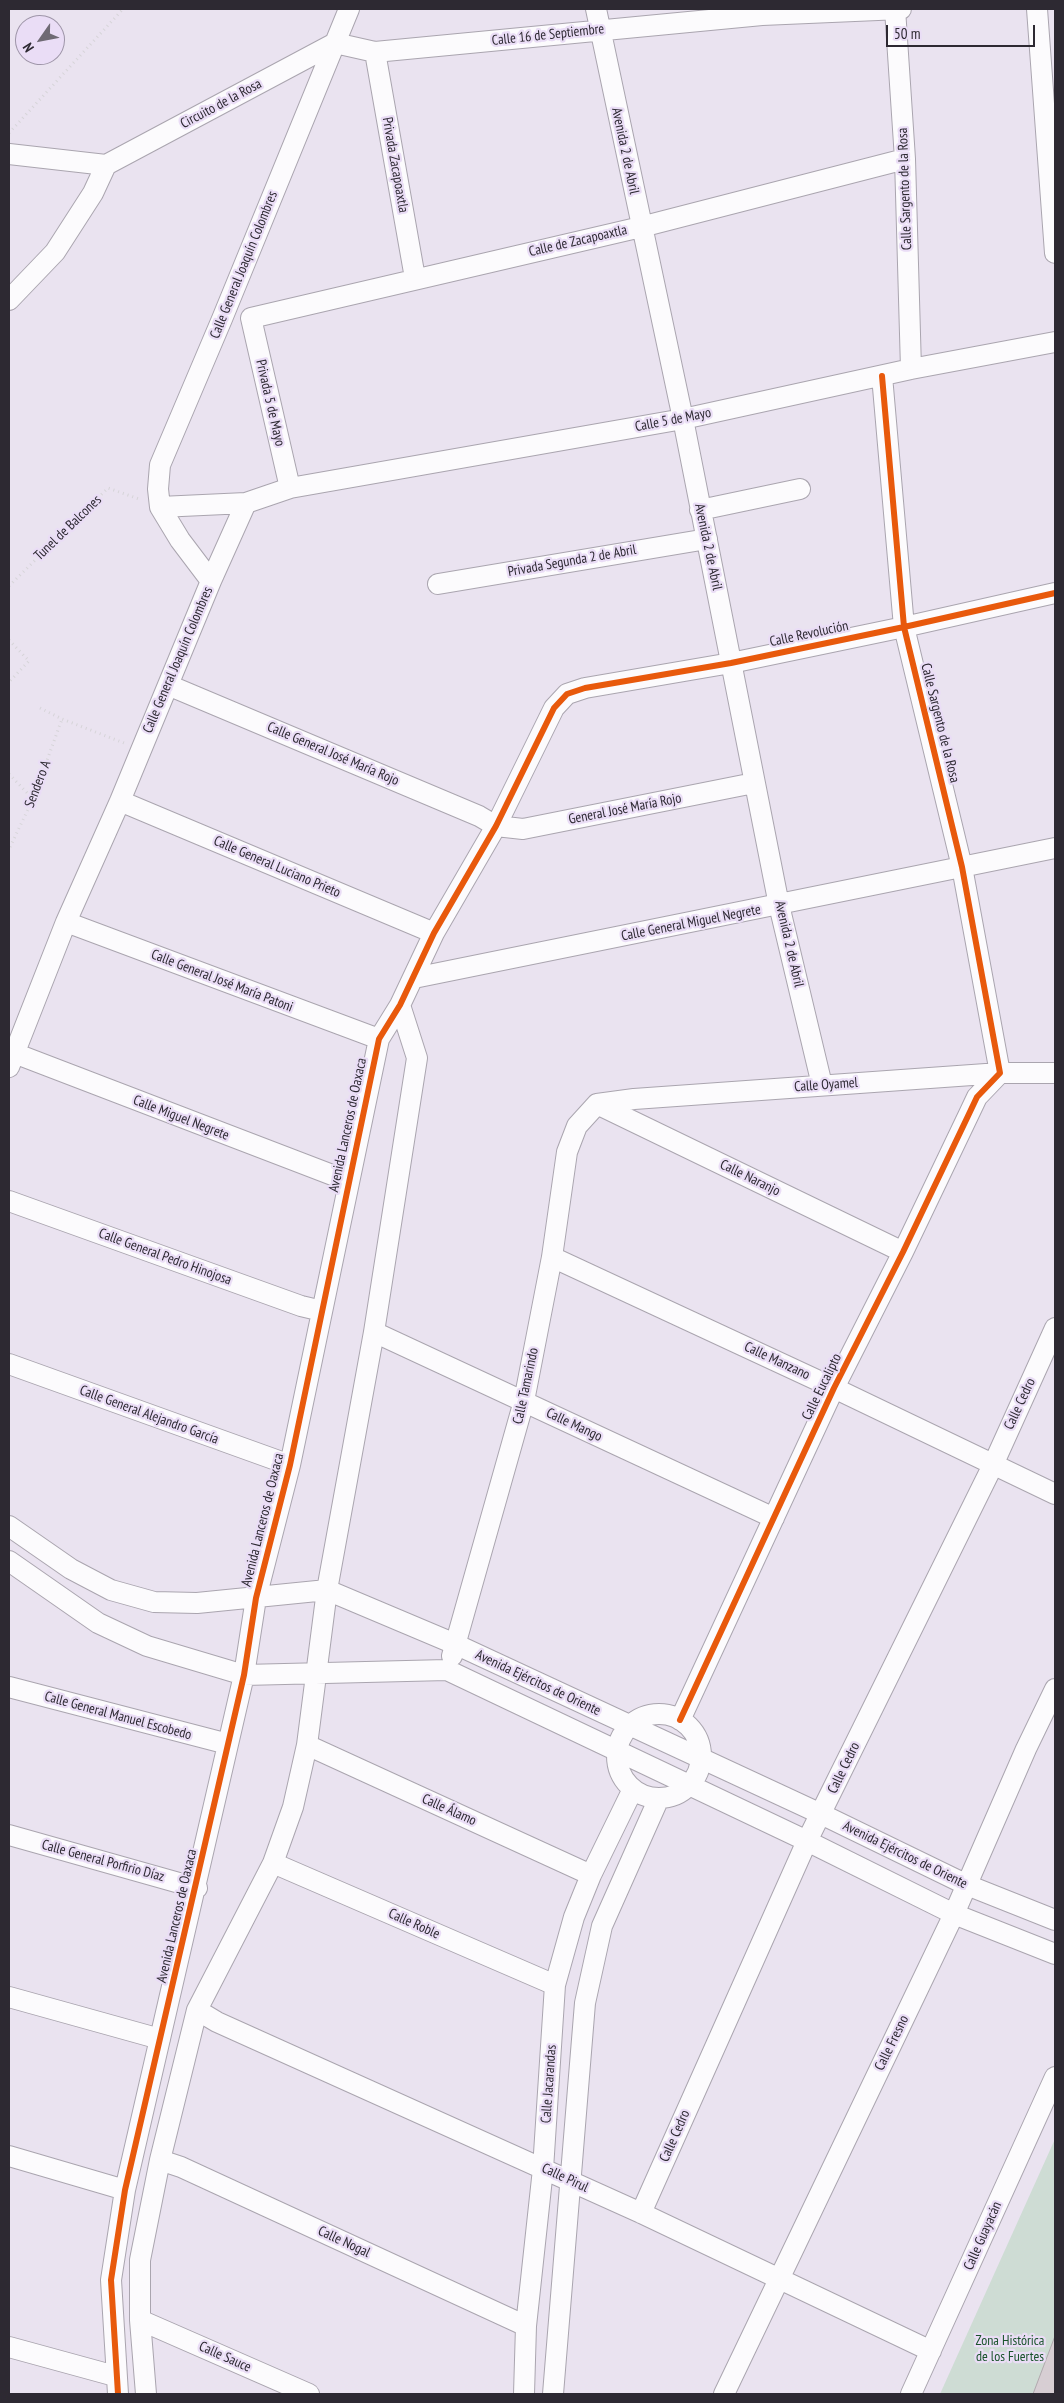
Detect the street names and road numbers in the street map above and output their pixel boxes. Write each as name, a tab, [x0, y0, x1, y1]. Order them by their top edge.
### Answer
street label: Calle 16 de Septiembre	[491, 21, 605, 49]
street label: Circuito de la Rosa	[178, 76, 264, 132]
street label: Avenida 2 de Abril	[608, 106, 642, 196]
street label: Privada Zacapoaxtla	[378, 116, 412, 214]
street label: Calle Sargento de la Rosa	[894, 128, 916, 250]
street label: Calle General Joaquín Colombres	[207, 189, 281, 341]
street label: Calle de Zacapoaxtla	[527, 222, 629, 260]
street label: Privada 5 de Mayo	[252, 358, 288, 448]
street label: Calle 5 de Mayo	[634, 404, 712, 436]
street label: Tunel de Balcones	[31, 492, 105, 564]
street label: Avenida 2 de Abril	[691, 502, 725, 592]
street label: Privada Segunda 2 de Abril	[507, 541, 637, 581]
street label: Calle General Joaquín Colombres	[139, 584, 217, 736]
street label: Calle Revolución	[768, 617, 850, 651]
street label: Calle Sargento de la Rosa	[917, 662, 963, 784]
street label: Calle General José María Rojo	[265, 719, 401, 789]
street label: Sendero A	[21, 758, 55, 810]
street label: General José María Rojo	[567, 790, 683, 828]
street label: Calle General Luciano Prieto	[211, 833, 343, 901]
street label: Avenida 2 de Abril	[771, 899, 807, 989]
street label: Calle General Miguel Negrete	[620, 901, 762, 945]
street label: Calle General José María Patoni	[149, 946, 295, 1016]
street label: Avenida Lanceros de Oaxaca	[326, 1056, 370, 1194]
street label: Calle Oyamel	[794, 1074, 858, 1096]
street label: Calle Miguel Negrete	[131, 1092, 231, 1144]
street label: Calle Naranjo	[717, 1156, 783, 1200]
street label: Calle General Pedro Hinojosa	[96, 1225, 234, 1289]
street label: Calle Manzano	[741, 1338, 813, 1384]
street label: Calle Tamarindo	[510, 1346, 542, 1426]
street label: Calle Eucalipto	[799, 1351, 845, 1423]
street label: Calle Cedro	[1001, 1376, 1039, 1432]
street label: Calle General Alejandro García	[77, 1382, 221, 1448]
street label: Calle Mango	[543, 1405, 605, 1445]
street label: Avenida Lanceros de Oaxaca	[238, 1452, 288, 1588]
street label: Avenida Ejércitos de Oriente	[473, 1647, 603, 1719]
street label: Calle General Manuel Escobedo	[43, 1688, 193, 1744]
street label: Calle Cedro	[824, 1740, 864, 1796]
street label: Calle Álamo	[419, 1791, 479, 1829]
street label: Avenida Ejércitos de Oriente	[840, 1818, 970, 1892]
street label: Calle General Porfirio Díaz	[40, 1837, 166, 1885]
street label: Avenida Lanceros de Oaxaca	[153, 1847, 201, 1985]
street label: Calle Roble	[386, 1905, 442, 1943]
street label: Calle Fresno	[871, 2013, 913, 2073]
street label: Calle Jacarandas	[538, 2044, 560, 2124]
street label: Calle Cedro	[656, 2108, 694, 2164]
street label: Calle Pirul	[539, 2160, 591, 2196]
street label: Calle Guayacán	[960, 2199, 1006, 2273]
street label: Calle Nogal	[315, 2223, 373, 2261]
street label: Calle Sauce	[196, 2338, 254, 2376]

